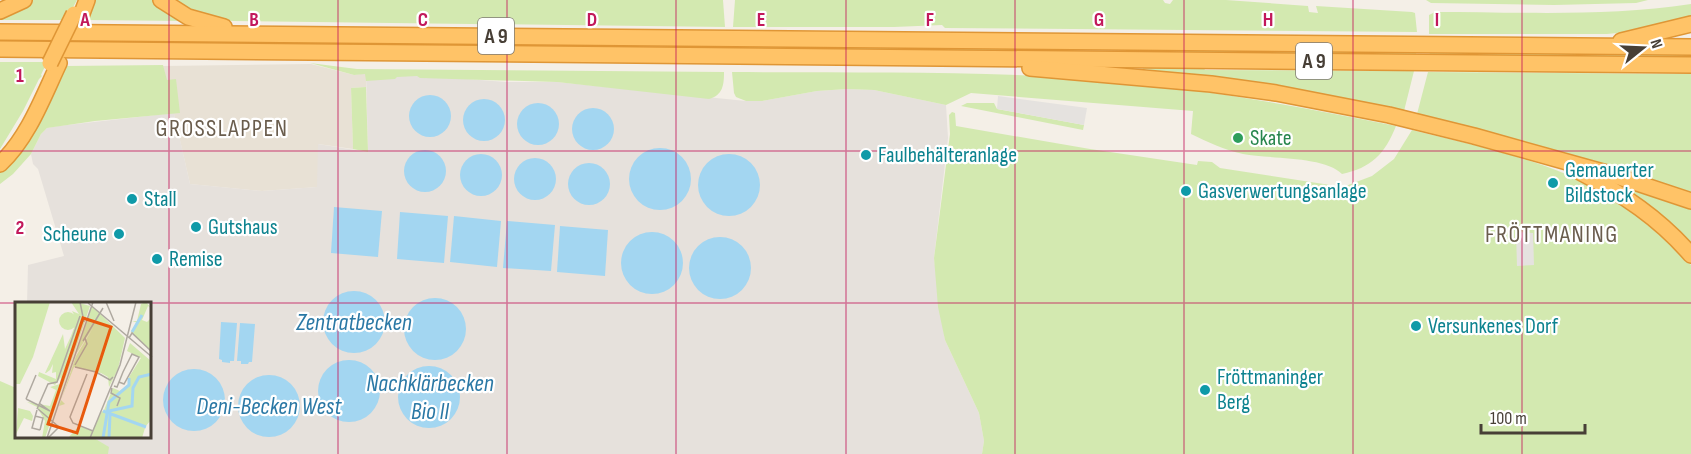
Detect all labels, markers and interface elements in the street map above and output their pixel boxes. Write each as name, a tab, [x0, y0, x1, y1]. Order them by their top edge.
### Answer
text: A	[79, 8, 90, 32]
text: B	[249, 8, 259, 32]
text: C	[418, 8, 428, 32]
text: D	[587, 8, 597, 32]
text: E	[757, 8, 765, 32]
text: F	[926, 8, 934, 32]
text: G	[1094, 8, 1104, 32]
text: H	[1263, 8, 1273, 32]
text: I	[1435, 8, 1439, 32]
road number: A 9	[478, 18, 514, 54]
north arrow	[1613, 18, 1673, 78]
text: N	[1645, 37, 1666, 51]
road number: A 9	[1296, 43, 1332, 79]
text: 1	[16, 64, 24, 88]
district label: GROSSLAPPEN	[155, 114, 289, 143]
place label: Skate	[1250, 125, 1292, 152]
marker: Skate	[1231, 131, 1245, 145]
place label: Faulbehälteranlage	[878, 142, 1017, 169]
marker: Faulbehälteranlage	[859, 148, 873, 162]
place label: Gemauerter Bildstock	[1565, 157, 1654, 209]
marker: Gemauerter Bildstock	[1546, 176, 1560, 190]
place label: Gasverwertungsanlage	[1198, 178, 1367, 205]
marker: Gasverwertungsanlage	[1179, 184, 1193, 198]
place label: Stall	[144, 186, 177, 213]
marker: Stall	[125, 192, 139, 206]
place label: Gutshaus	[208, 214, 278, 241]
text: 2	[16, 216, 24, 240]
marker: Gutshaus	[189, 220, 203, 234]
district label: FRÖTTMANING	[1485, 220, 1619, 249]
place label: Scheune	[43, 221, 107, 248]
marker: Scheune	[112, 227, 126, 241]
place label: Remise	[169, 246, 223, 273]
marker: Remise	[150, 252, 164, 266]
inset map	[15, 302, 152, 439]
water label: Zentratbecken	[295, 308, 412, 337]
place label: Versunkenes Dorf	[1428, 313, 1559, 340]
marker: Versunkenes Dorf	[1409, 319, 1423, 333]
place label: Fröttmaninger Berg	[1217, 364, 1323, 416]
water label: Nachklärbecken Bio II	[366, 369, 494, 426]
marker: Fröttmaninger Berg	[1198, 383, 1212, 397]
water label: Deni-Becken West	[197, 392, 342, 421]
scale bar	[1481, 397, 1584, 435]
text: 100 m	[1490, 408, 1527, 429]

